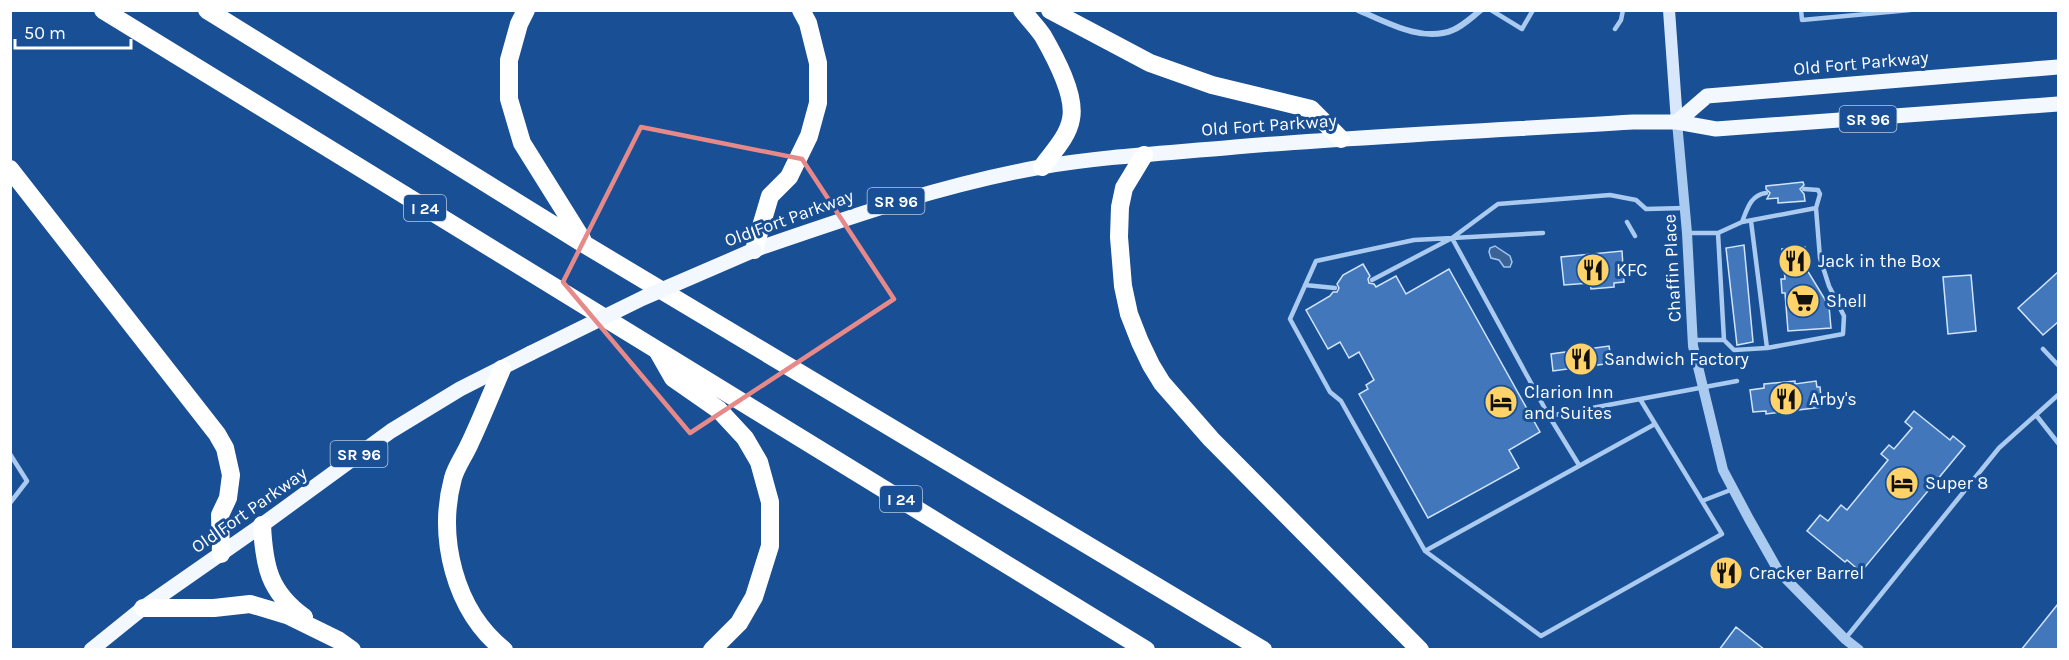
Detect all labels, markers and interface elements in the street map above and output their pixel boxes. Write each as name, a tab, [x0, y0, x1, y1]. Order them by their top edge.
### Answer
scale bar	[15, 12, 130, 50]
text: 50 m	[24, 22, 66, 44]
street label: Old Fort Parkway	[1792, 46, 1930, 80]
road number: SR 96	[1840, 106, 1896, 132]
street label: Old Fort Parkway	[1201, 109, 1338, 141]
street label: Old Fort Parkway	[721, 184, 857, 252]
road number: SR 96	[868, 188, 924, 214]
road number: I 24	[404, 195, 446, 221]
street label: Chaffin Place	[1658, 213, 1686, 323]
restaurant icon: Jack in the Box	[1777, 243, 1813, 279]
place label: Jack in the Box	[1818, 250, 1941, 272]
restaurant icon: KFC	[1575, 252, 1611, 288]
place label: KFC	[1616, 259, 1647, 281]
supermarket icon: Shell	[1785, 283, 1821, 319]
place label: Shell	[1826, 290, 1867, 312]
restaurant icon: Sandwich Factory	[1563, 341, 1599, 377]
place label: Sandwich Factory	[1604, 348, 1749, 370]
place label: Clarion Inn and Suites	[1524, 381, 1614, 424]
restaurant icon: Arby's	[1768, 381, 1804, 417]
hotel icon: Clarion Inn and Suites	[1483, 384, 1519, 420]
place label: Arby's	[1809, 388, 1857, 410]
road number: SR 96	[330, 441, 388, 467]
street label: Old Fort Parkway	[187, 462, 311, 558]
hotel icon: Super 8	[1884, 465, 1920, 501]
place label: Super 8	[1925, 472, 1988, 494]
road number: I 24	[880, 486, 922, 512]
restaurant icon: Cracker Barrel	[1708, 555, 1744, 591]
place label: Cracker Barrel	[1749, 562, 1864, 584]

